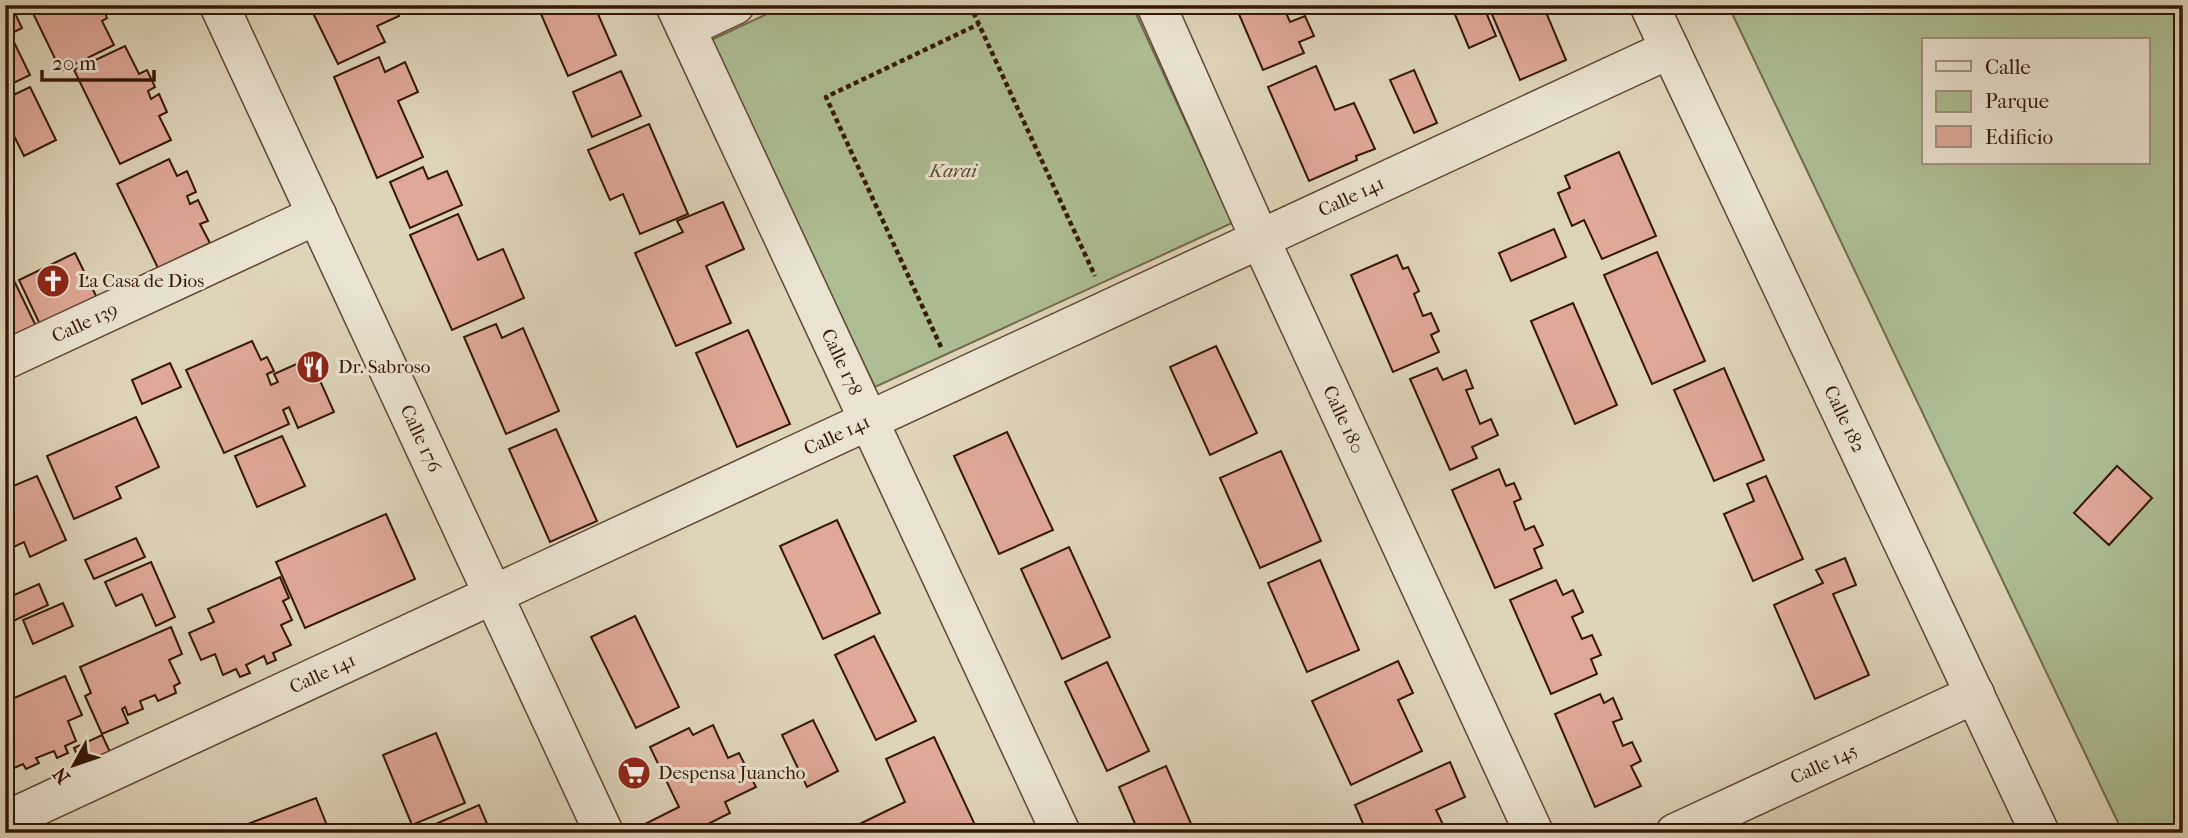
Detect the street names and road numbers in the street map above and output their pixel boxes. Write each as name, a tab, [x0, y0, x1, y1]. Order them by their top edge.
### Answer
street label: Calle 141	[1315, 172, 1388, 222]
street label: Calle 139	[48, 298, 121, 348]
street label: Calle 178	[817, 325, 866, 399]
street label: Calle 180	[1318, 382, 1368, 457]
street label: Calle 182	[1819, 382, 1870, 456]
street label: Calle 176	[395, 401, 446, 476]
street label: Calle 141	[800, 411, 873, 460]
street label: Calle 141	[286, 649, 359, 699]
street label: Calle 145	[1787, 739, 1861, 789]

